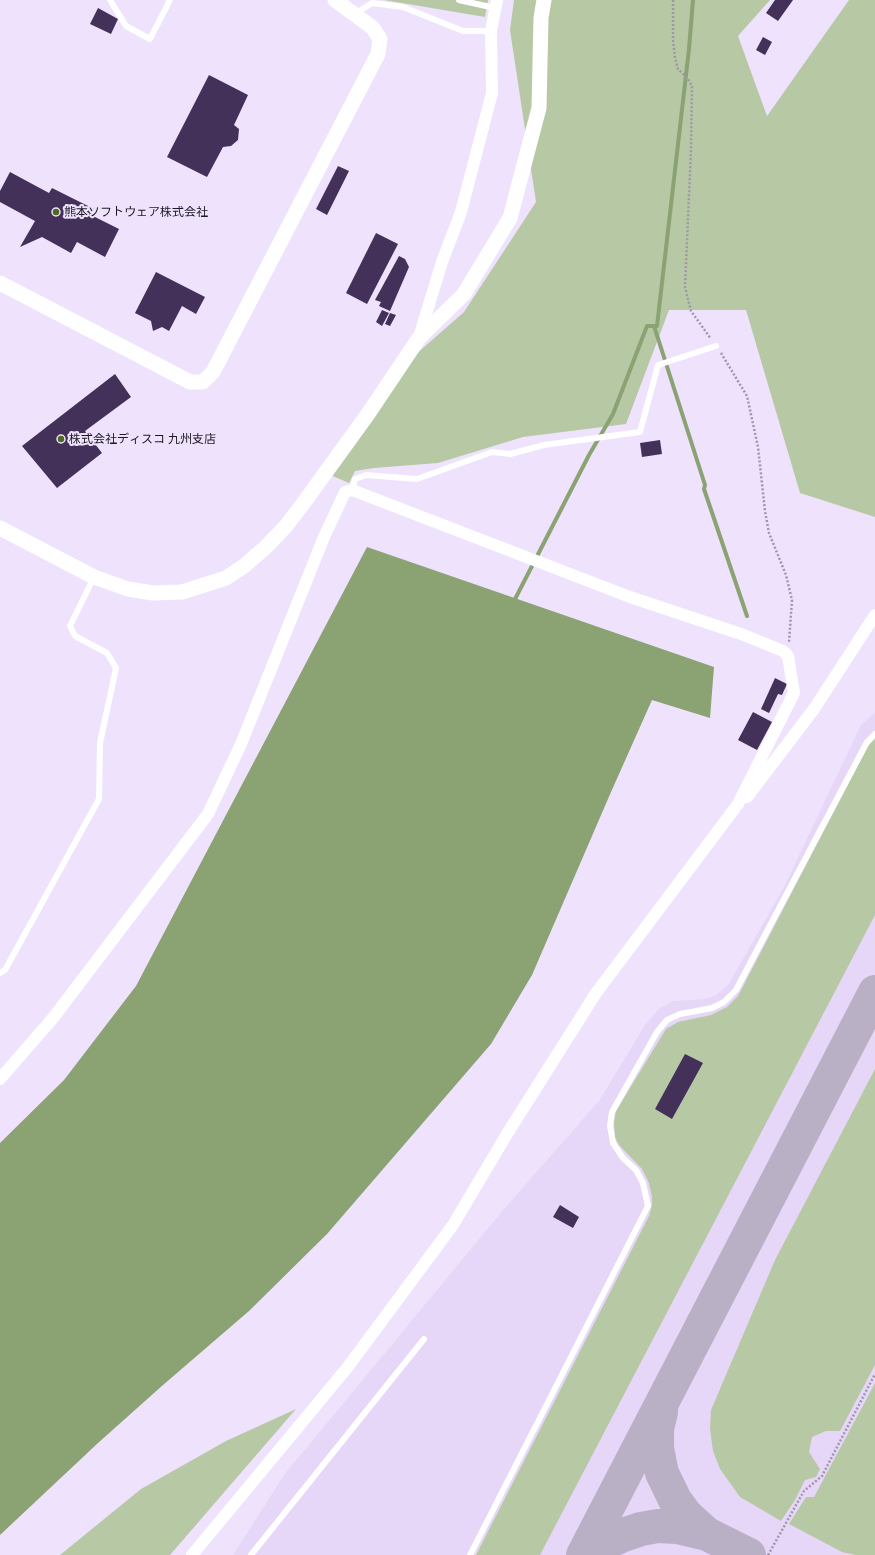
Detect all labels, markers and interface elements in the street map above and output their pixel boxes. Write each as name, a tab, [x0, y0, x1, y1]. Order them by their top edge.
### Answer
place label: 熊本ソフトウェア株式会社	[64, 205, 208, 219]
marker: 熊本ソフトウェア株式会社	[51, 207, 61, 217]
place label: 株式会社ディスコ 九州支店	[69, 432, 216, 446]
marker: 株式会社ディスコ 九州支店	[56, 434, 66, 444]

